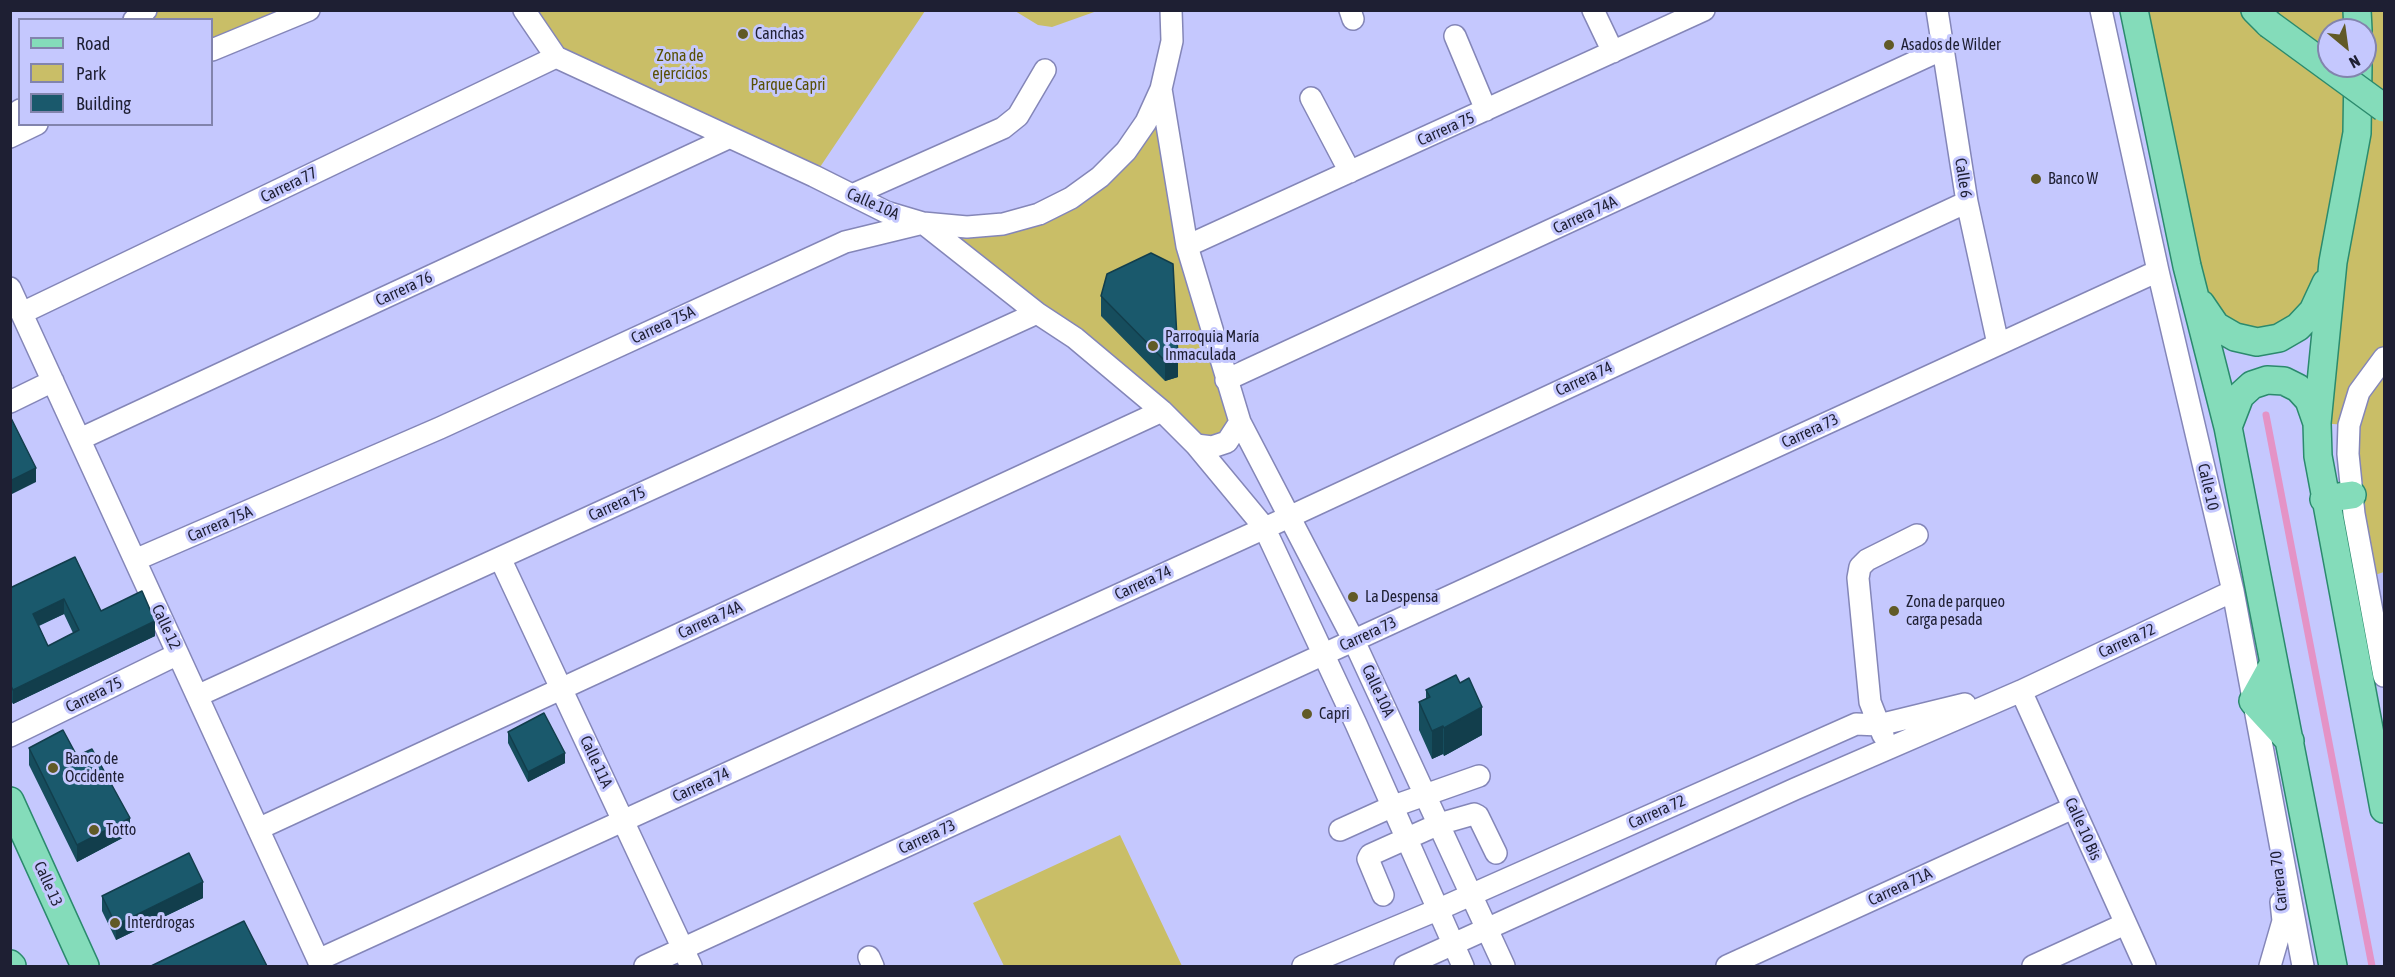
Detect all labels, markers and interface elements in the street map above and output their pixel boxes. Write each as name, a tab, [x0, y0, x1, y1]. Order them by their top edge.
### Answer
legend	[18, 18, 213, 126]
north arrow	[2317, 18, 2377, 78]
place label: Canchas	[755, 24, 804, 44]
marker: Canchas	[736, 27, 750, 41]
text: Road	[76, 33, 110, 54]
place label: Asados de Wilder	[1901, 35, 2001, 55]
marker: Asados de Wilder	[1882, 38, 1896, 52]
park label: Zona de ejercicios	[652, 46, 708, 84]
text: N	[2346, 52, 2363, 72]
text: Park	[76, 63, 106, 84]
park label: Parque Capri	[750, 75, 826, 95]
text: Building	[76, 93, 131, 114]
street label: Carrera 75	[1414, 108, 1478, 150]
street label: Calle 6	[1950, 157, 1976, 199]
street label: Carrera 77	[258, 163, 320, 207]
place label: Banco W	[2048, 169, 2098, 189]
marker: Banco W	[2029, 172, 2043, 186]
street label: Calle 10A	[844, 184, 902, 224]
street label: Carrera 74A	[1550, 192, 1620, 238]
street label: Carrera 76	[373, 268, 435, 310]
street label: Carrera 75A	[628, 302, 698, 348]
place label: Parroquia María Inmaculada	[1165, 327, 1260, 365]
marker: Parroquia María Inmaculada	[1146, 339, 1160, 353]
street label: Carrera 74	[1553, 358, 1615, 400]
street label: Carrera 73	[1779, 410, 1841, 452]
street label: Calle 10	[2193, 462, 2223, 512]
street label: Carrera 75	[586, 483, 648, 525]
street label: Carrera 75A	[185, 502, 255, 546]
street label: Carrera 74	[1112, 562, 1174, 604]
place label: La Despensa	[1365, 587, 1438, 607]
marker: La Despensa	[1346, 590, 1360, 604]
place label: Zona de parqueo carga pesada	[1906, 592, 2005, 630]
street label: Carrera 74A	[675, 597, 745, 643]
street label: Calle 12	[147, 601, 185, 653]
marker: Zona de parqueo carga pesada	[1887, 604, 1901, 618]
street label: Carrera 73	[1337, 613, 1399, 655]
street label: Carrera 72	[2096, 620, 2158, 662]
street label: Calle 10A	[1358, 662, 1398, 720]
street label: Carrera 75	[63, 673, 125, 717]
place label: Capri	[1319, 704, 1350, 724]
marker: Capri	[1300, 707, 1314, 721]
street label: Calle 11A	[576, 733, 616, 791]
place label: Banco de Occidente	[65, 749, 124, 787]
marker: Banco de Occidente	[46, 761, 60, 775]
street label: Carrera 74	[670, 764, 732, 806]
street label: Carrera 72	[1625, 791, 1689, 833]
street label: Calle 10 Bis	[2061, 795, 2105, 863]
street label: Carrera 73	[896, 816, 958, 858]
place label: Totto	[106, 820, 136, 840]
marker: Totto	[87, 823, 101, 837]
street label: Carrera 70	[2266, 850, 2292, 912]
street label: Calle 13	[30, 858, 66, 910]
street label: Carrera 71A	[1865, 864, 1935, 910]
place label: Interdrogas	[127, 913, 195, 933]
marker: Interdrogas	[108, 916, 122, 930]

